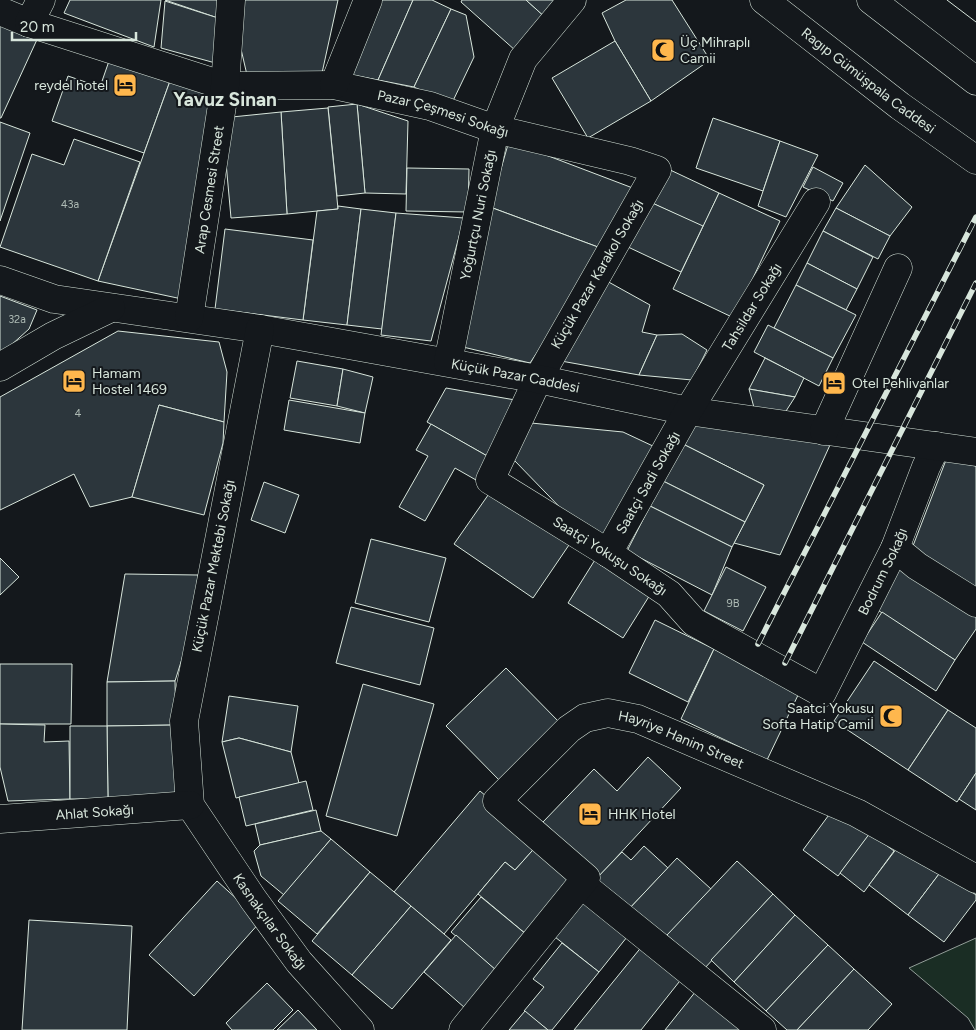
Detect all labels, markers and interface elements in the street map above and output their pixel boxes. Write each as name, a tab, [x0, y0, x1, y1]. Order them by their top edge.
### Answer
scale bar	[12, 10, 136, 42]
text: 20 m	[20, 18, 54, 36]
street label: Ragıp Gümüşpala Caddesi	[798, 24, 939, 137]
place label: Üç Mihraplı Camii	[680, 34, 750, 67]
mosque icon: Üç Mihraplı Camii	[650, 37, 676, 63]
hotel icon: reydel hotel	[112, 72, 138, 98]
place label: reydel hotel	[34, 77, 108, 94]
street label: Pazar Çeşmesi Sokağı	[376, 87, 510, 141]
district label: Yavuz Sinan	[173, 88, 277, 111]
street label: Arap Cesmesi Street	[191, 124, 228, 255]
street label: Yoğurtçu Nuri Sokağı	[457, 148, 500, 282]
street label: Küçük Pazar Karakol Sokağı	[548, 196, 647, 352]
house number: 43a	[61, 198, 79, 211]
street label: Tahsildar Sokağı	[719, 260, 786, 354]
house number: 32a	[8, 313, 26, 326]
street label: Küçük Pazar Caddesi	[450, 356, 581, 397]
place label: Hamam Hostel 1469	[92, 365, 167, 398]
hotel icon: Hamam Hostel 1469	[61, 368, 87, 394]
hotel icon: Otel Pehlivanlar	[821, 370, 847, 396]
place label: Otel Pehlivanlar	[852, 375, 949, 392]
house number: 4	[75, 407, 82, 420]
street label: Saatçi Sadi Sokağı	[613, 428, 684, 537]
street label: Küçük Pazar Mektebi Sokağı	[188, 478, 239, 654]
street label: Saatçi Yokuşu Sokağı	[550, 513, 670, 599]
street label: Bodrum Sokağı	[855, 526, 911, 618]
house number: 9B	[727, 597, 740, 610]
place label: Saatci Yokusu Softa Hatip Camiİ	[762, 700, 874, 733]
mosque icon: Saatci Yokusu Softa Hatip Camiİ	[878, 703, 904, 729]
street label: Hayriye Hanim Street	[617, 707, 747, 773]
street label: Ahlat Sokağı	[55, 801, 134, 824]
hotel icon: HHK Hotel	[577, 801, 603, 827]
place label: HHK Hotel	[608, 806, 676, 823]
street label: Kasnakçılar Sokağı	[229, 870, 310, 974]

